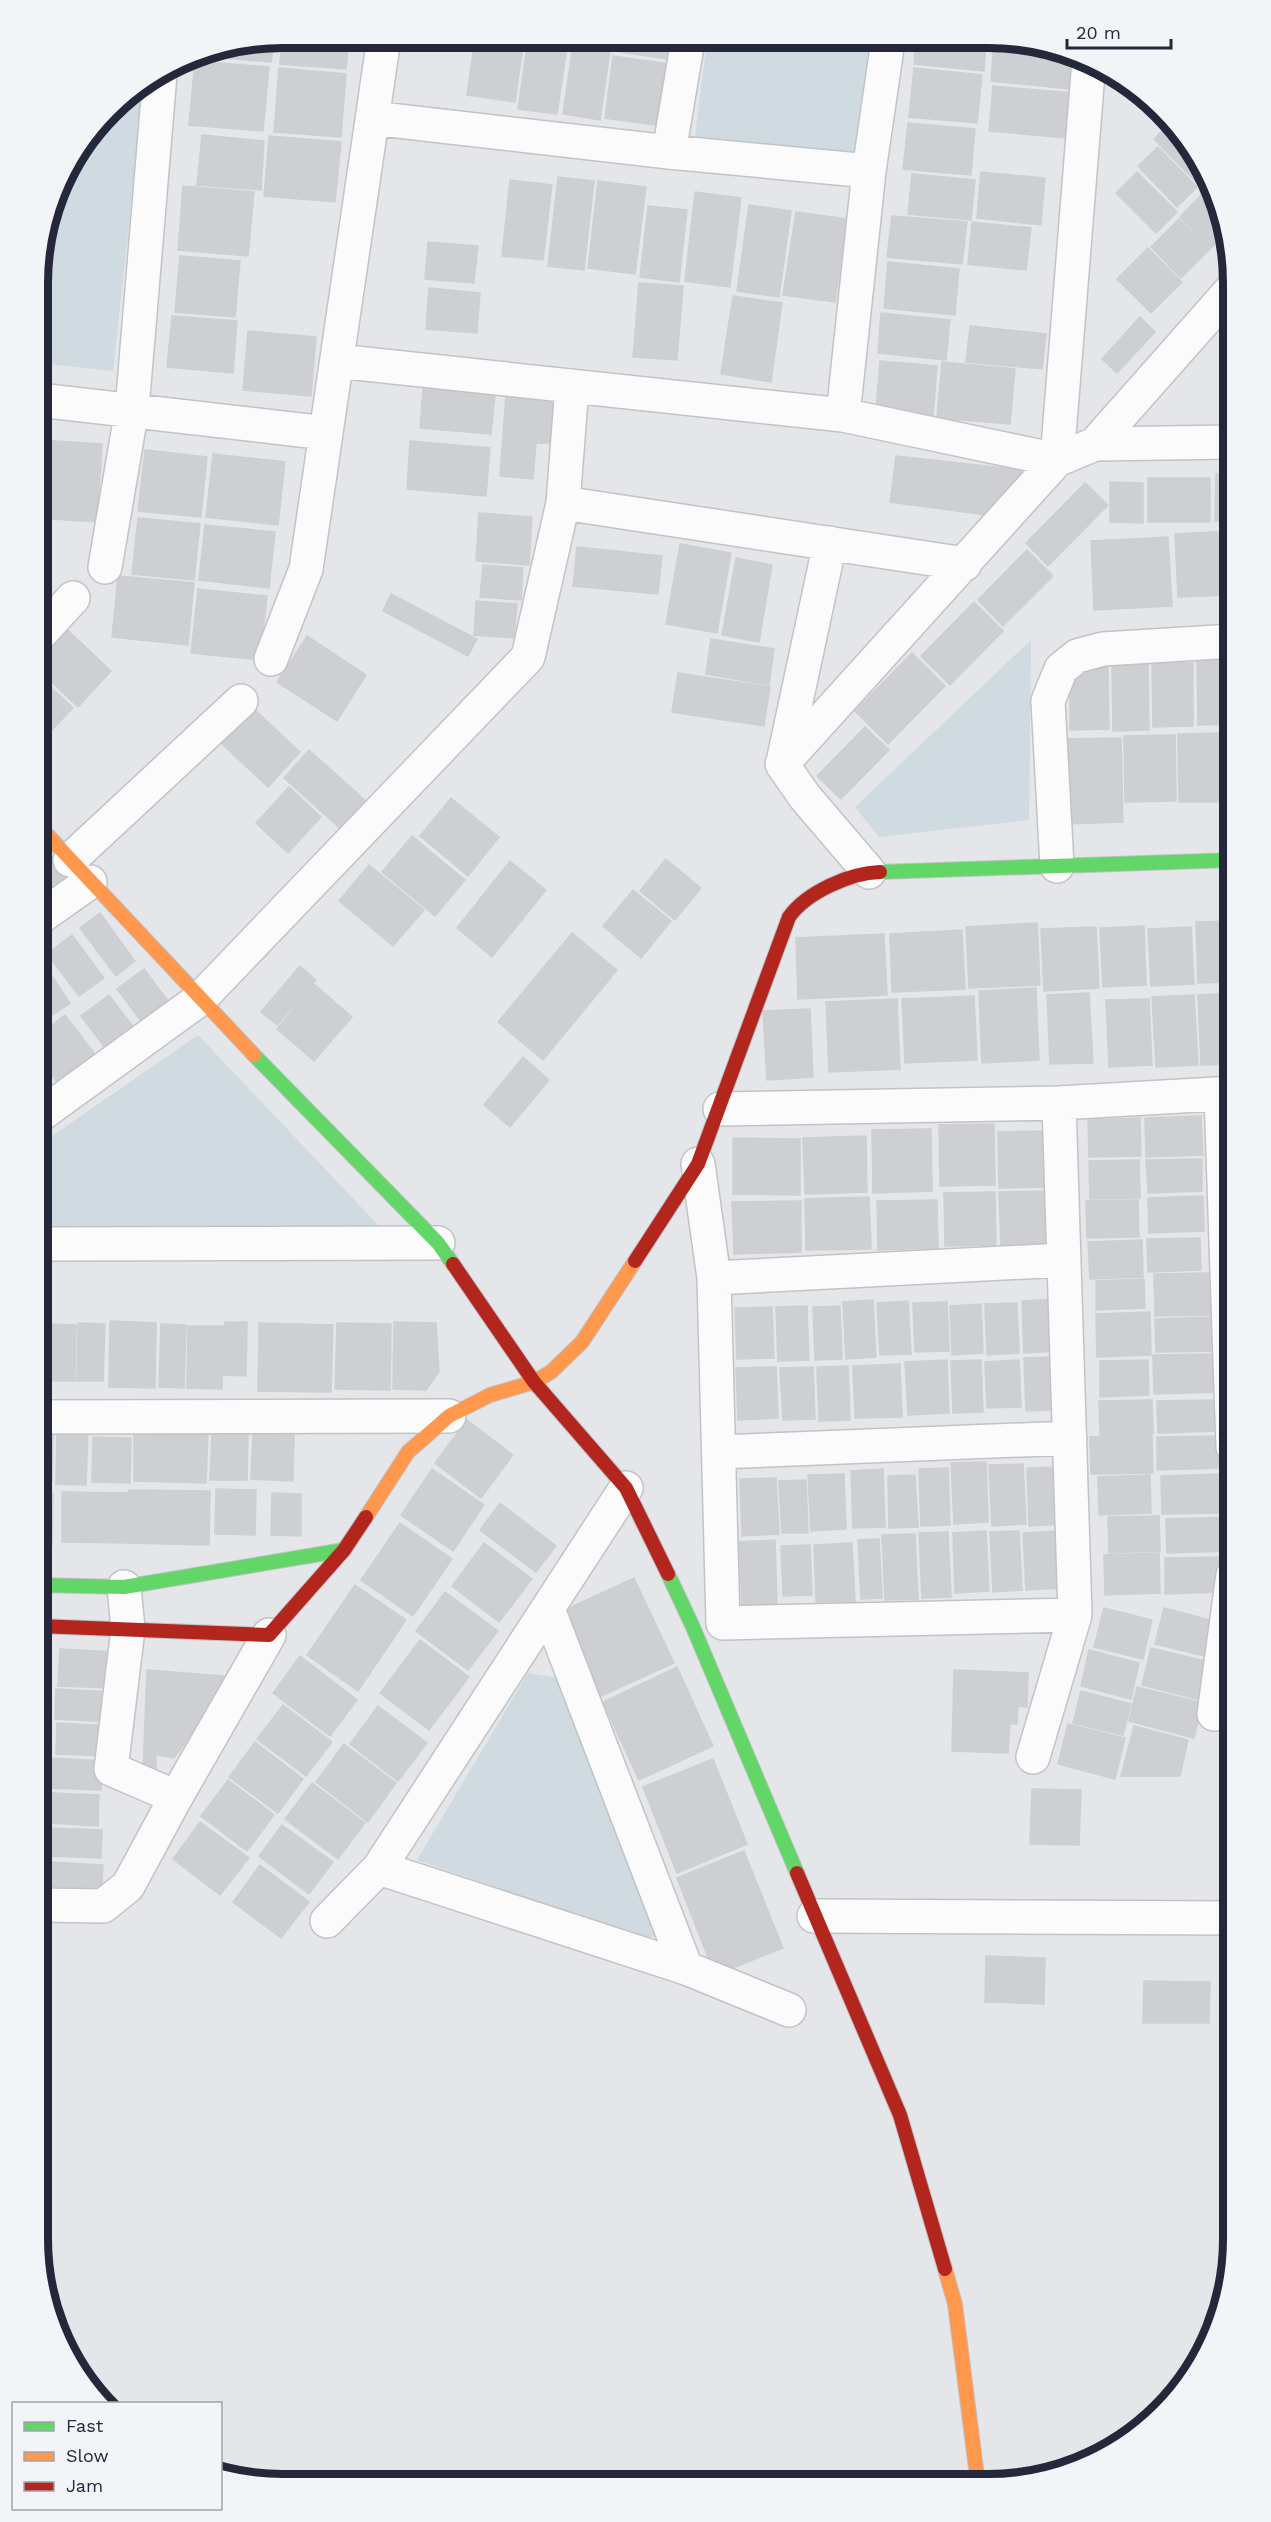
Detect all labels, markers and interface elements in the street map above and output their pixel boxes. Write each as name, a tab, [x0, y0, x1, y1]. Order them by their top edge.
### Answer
scale bar	[1067, 12, 1170, 50]
text: 20 m	[1076, 22, 1121, 43]
legend	[12, 2402, 222, 2510]
text: Fast	[66, 2415, 104, 2436]
text: Slow	[66, 2445, 109, 2466]
text: Jam	[66, 2475, 103, 2496]

